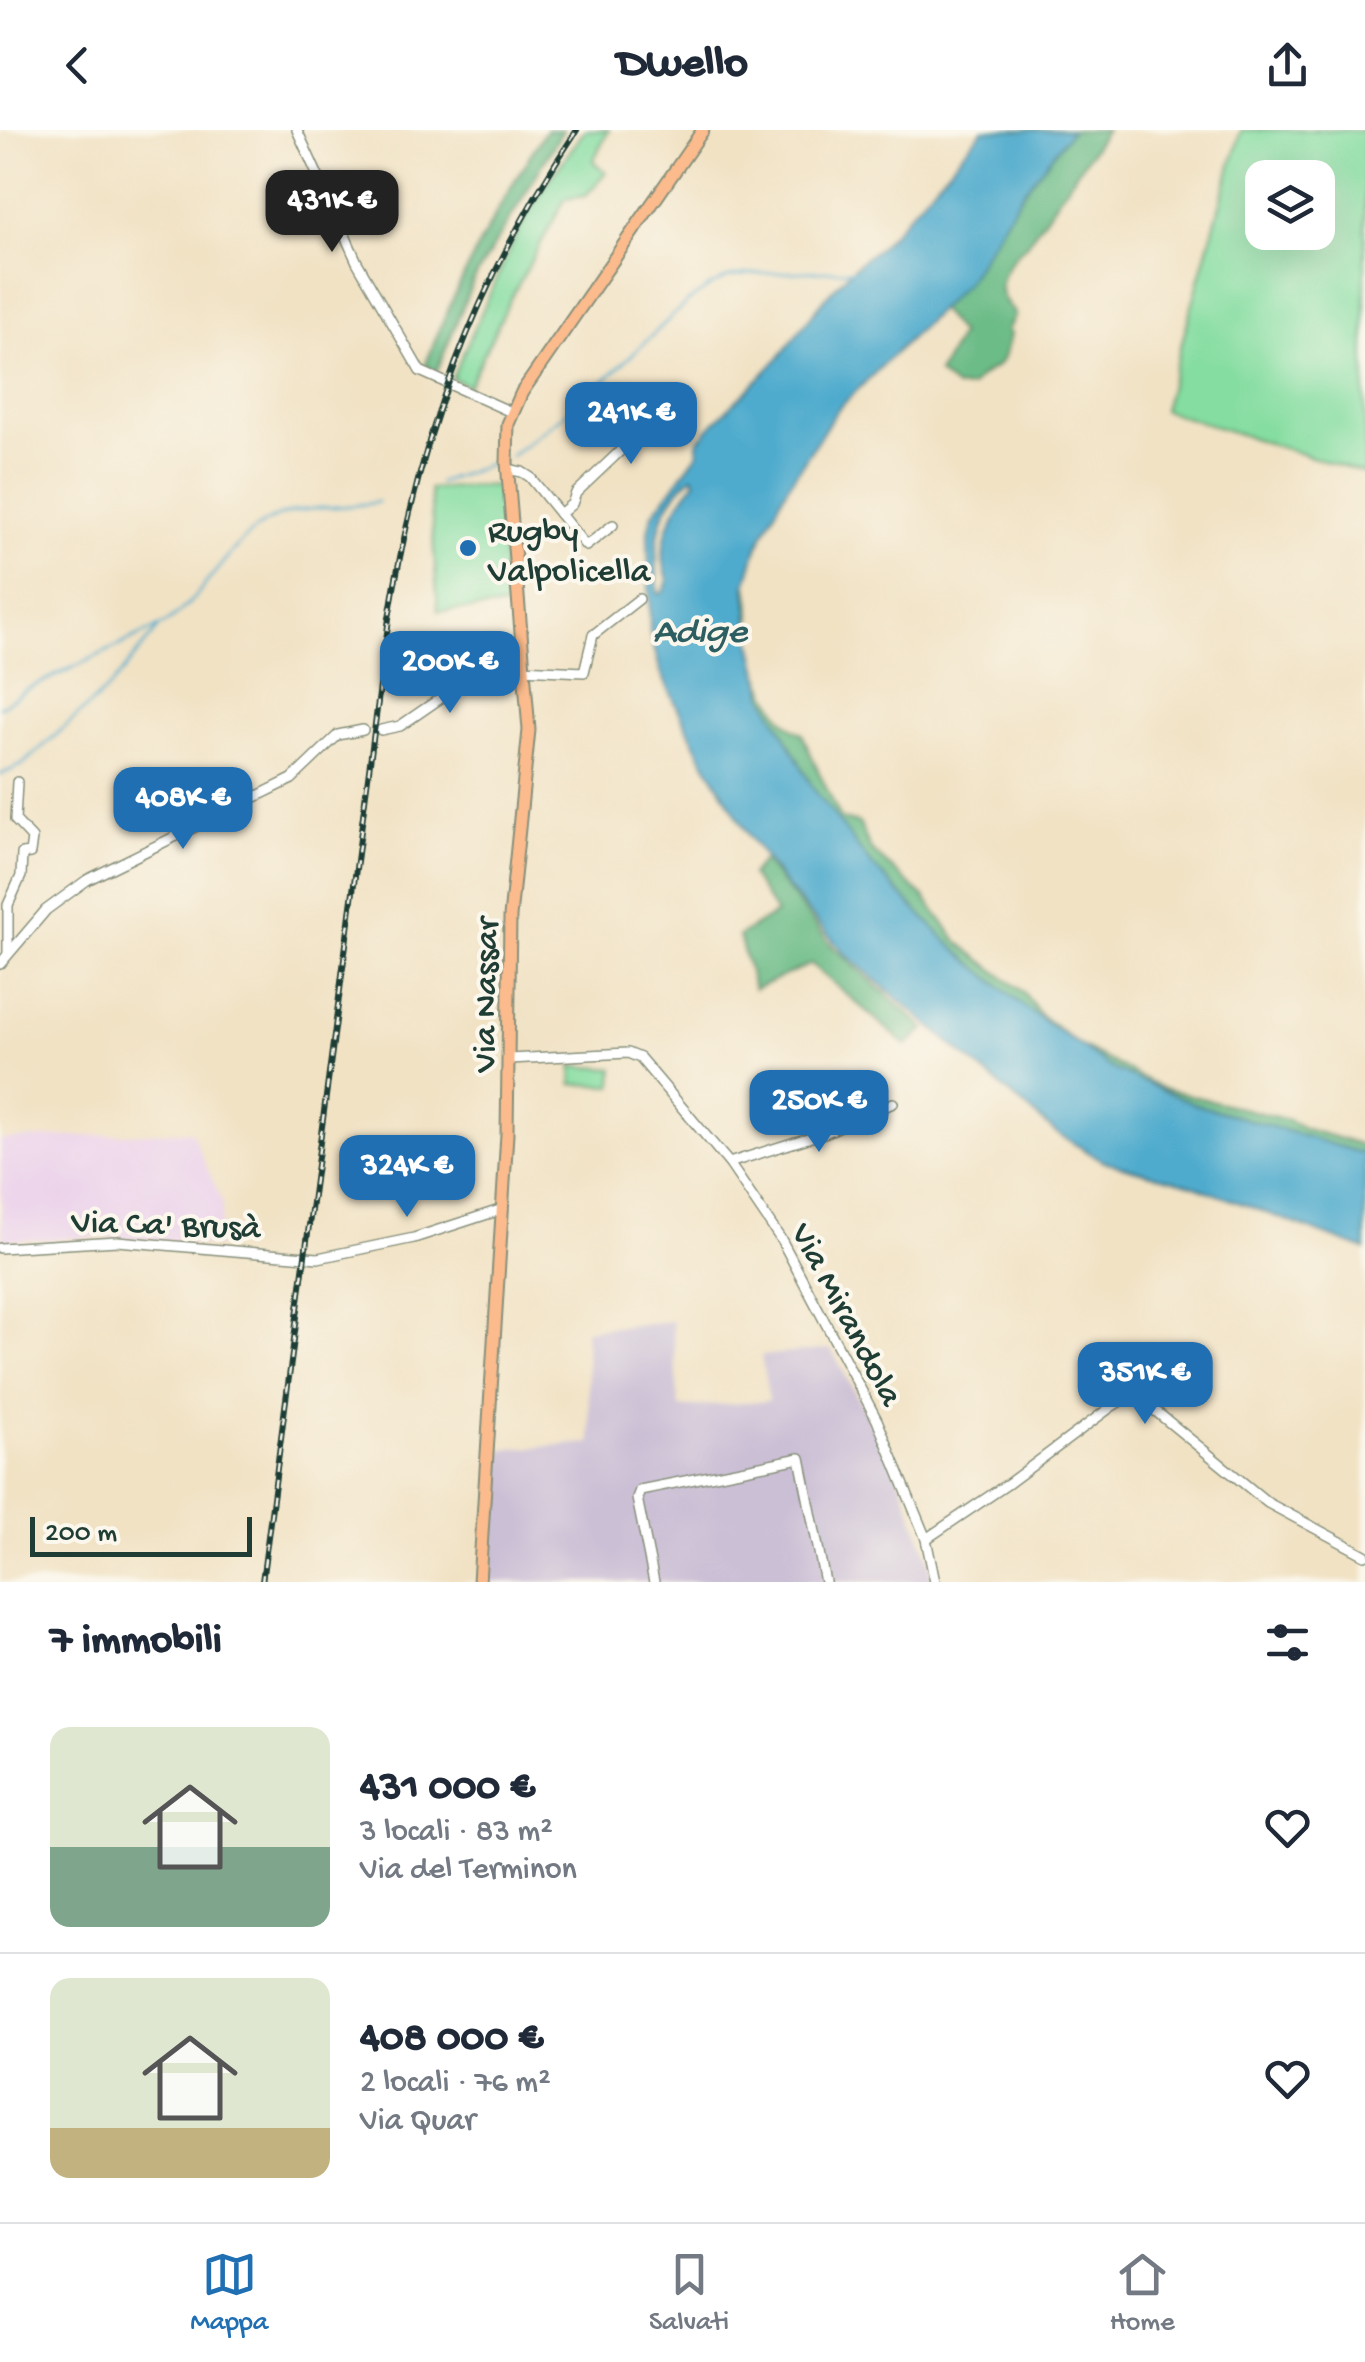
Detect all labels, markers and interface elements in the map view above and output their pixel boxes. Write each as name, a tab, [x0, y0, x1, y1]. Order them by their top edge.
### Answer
icon: back	[50, 38, 105, 93]
icon: share	[1260, 38, 1315, 93]
text: Dwello	[617, 39, 748, 92]
map controls	[1245, 160, 1335, 250]
button: layers	[1245, 160, 1335, 250]
pin: 431K €	[251, 170, 413, 255]
text: 431K €	[288, 183, 376, 221]
pin: 241K €	[550, 382, 712, 467]
text: 241K €	[587, 395, 675, 433]
place label: Rugby Valpolicella	[487, 513, 652, 594]
marker: Rugby Valpolicella	[457, 537, 479, 559]
water label: Adige	[653, 612, 748, 656]
pin: 200K €	[369, 631, 531, 716]
text: 200K €	[402, 644, 498, 682]
pin: 408K €	[102, 767, 264, 852]
text: 408K €	[135, 780, 231, 818]
street label: Via Nassar	[467, 915, 510, 1074]
pin: 250K €	[738, 1070, 900, 1155]
text: 250K €	[772, 1083, 866, 1121]
pin: 324K €	[326, 1135, 488, 1220]
text: 324K €	[361, 1148, 453, 1186]
street label: Via Ca' Brusà	[69, 1204, 263, 1251]
street label: Via Mirandola	[778, 1216, 910, 1415]
pin: 351K €	[1064, 1342, 1226, 1427]
text: 351K €	[1100, 1355, 1190, 1393]
scale bar	[30, 1512, 252, 1556]
text: 200 m	[45, 1518, 117, 1551]
icon: filters	[1260, 1615, 1315, 1670]
text: 7 immobili	[50, 1618, 222, 1667]
text: 431 000 €	[360, 1765, 535, 1814]
icon: home	[130, 1767, 250, 1887]
icon: heart	[1260, 1800, 1315, 1855]
text: 3 locali · 83 m²	[360, 1814, 553, 1852]
text: Via del Terminon	[360, 1852, 577, 1890]
text: 408 000 €	[360, 2016, 543, 2065]
icon: home	[130, 2018, 250, 2138]
icon: heart	[1260, 2051, 1315, 2106]
text: 2 locali · 76 m²	[360, 2065, 551, 2103]
text: Via Quar	[360, 2103, 476, 2141]
tab: Mappa	[190, 2247, 268, 2340]
tab: Salvati	[649, 2247, 729, 2340]
tab: Home	[1110, 2247, 1175, 2340]

